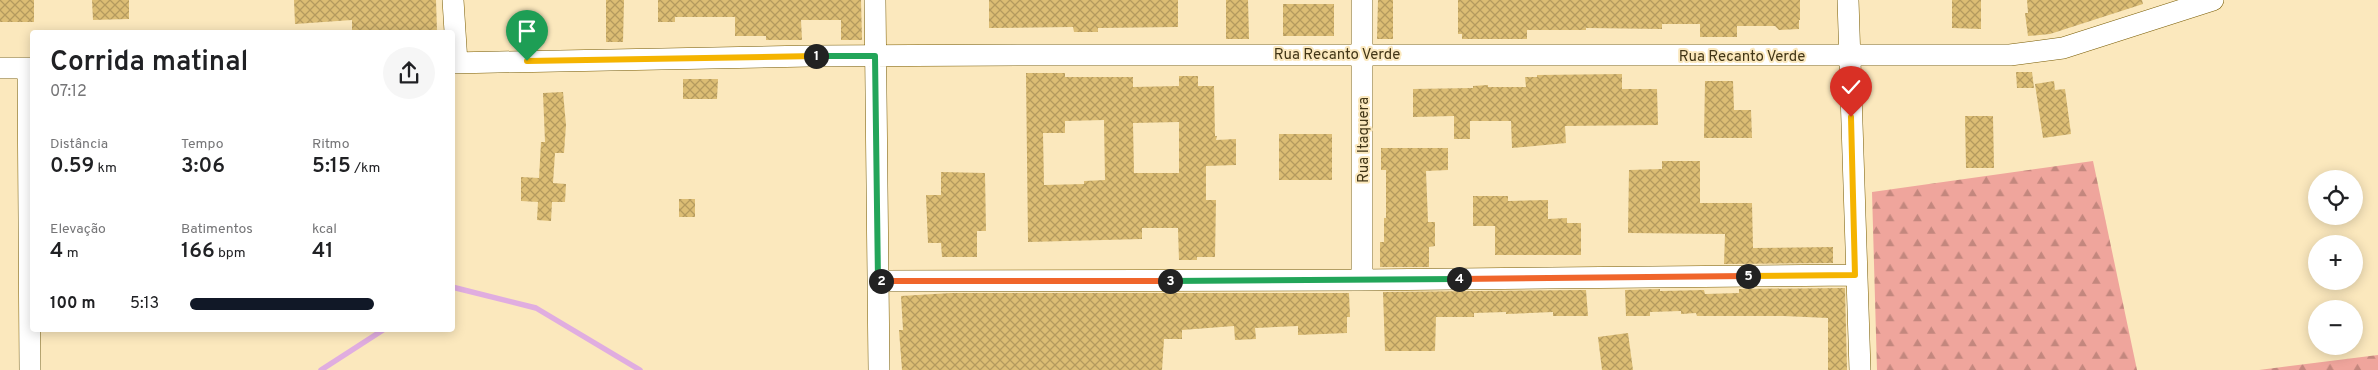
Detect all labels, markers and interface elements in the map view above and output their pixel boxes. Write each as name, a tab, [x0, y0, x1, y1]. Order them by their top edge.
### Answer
pin	[506, 10, 548, 61]
icon: arrive	[513, 17, 541, 45]
pin: 1	[804, 44, 828, 68]
text: Corrida matinal	[50, 45, 248, 81]
street label: Rua Recanto Verde	[1274, 46, 1400, 65]
button: share	[383, 47, 435, 99]
text: 1	[814, 48, 819, 65]
street label: Rua Recanto Verde	[1679, 48, 1805, 67]
pin	[1830, 66, 1872, 117]
icon: check	[1837, 73, 1865, 101]
text: 07:12	[50, 82, 87, 102]
street label: Rua Itaquera	[1355, 97, 1374, 183]
text: Distância	[50, 136, 108, 153]
text: Tempo	[181, 136, 224, 153]
text: Ritmo	[312, 136, 349, 153]
text: 0.59	[50, 153, 94, 180]
text: 3:06	[181, 153, 225, 180]
text: 5:15	[312, 153, 351, 180]
text: km	[94, 160, 117, 177]
text: /km	[351, 160, 380, 177]
map controls	[2308, 170, 2363, 355]
button: locate	[2308, 170, 2363, 225]
text: Elevação	[50, 221, 106, 238]
text: Batimentos	[181, 221, 253, 238]
text: kcal	[312, 221, 337, 238]
button: +	[2308, 235, 2363, 290]
text: 4	[50, 238, 63, 265]
text: 166	[181, 238, 215, 265]
text: 41	[312, 238, 334, 265]
text: m	[63, 245, 79, 262]
text: bpm	[215, 245, 246, 262]
pin: 5	[1736, 264, 1760, 288]
pin: 4	[1446, 266, 1472, 292]
pin: 2	[868, 268, 894, 294]
pin: 3	[1158, 268, 1182, 294]
text: 5	[1744, 268, 1753, 285]
text: 4	[1455, 271, 1464, 288]
text: 2	[877, 273, 886, 290]
text: 3	[1166, 273, 1175, 290]
text: 100 m	[50, 294, 96, 314]
text: 5:13	[130, 294, 159, 314]
button: −	[2308, 300, 2363, 355]

